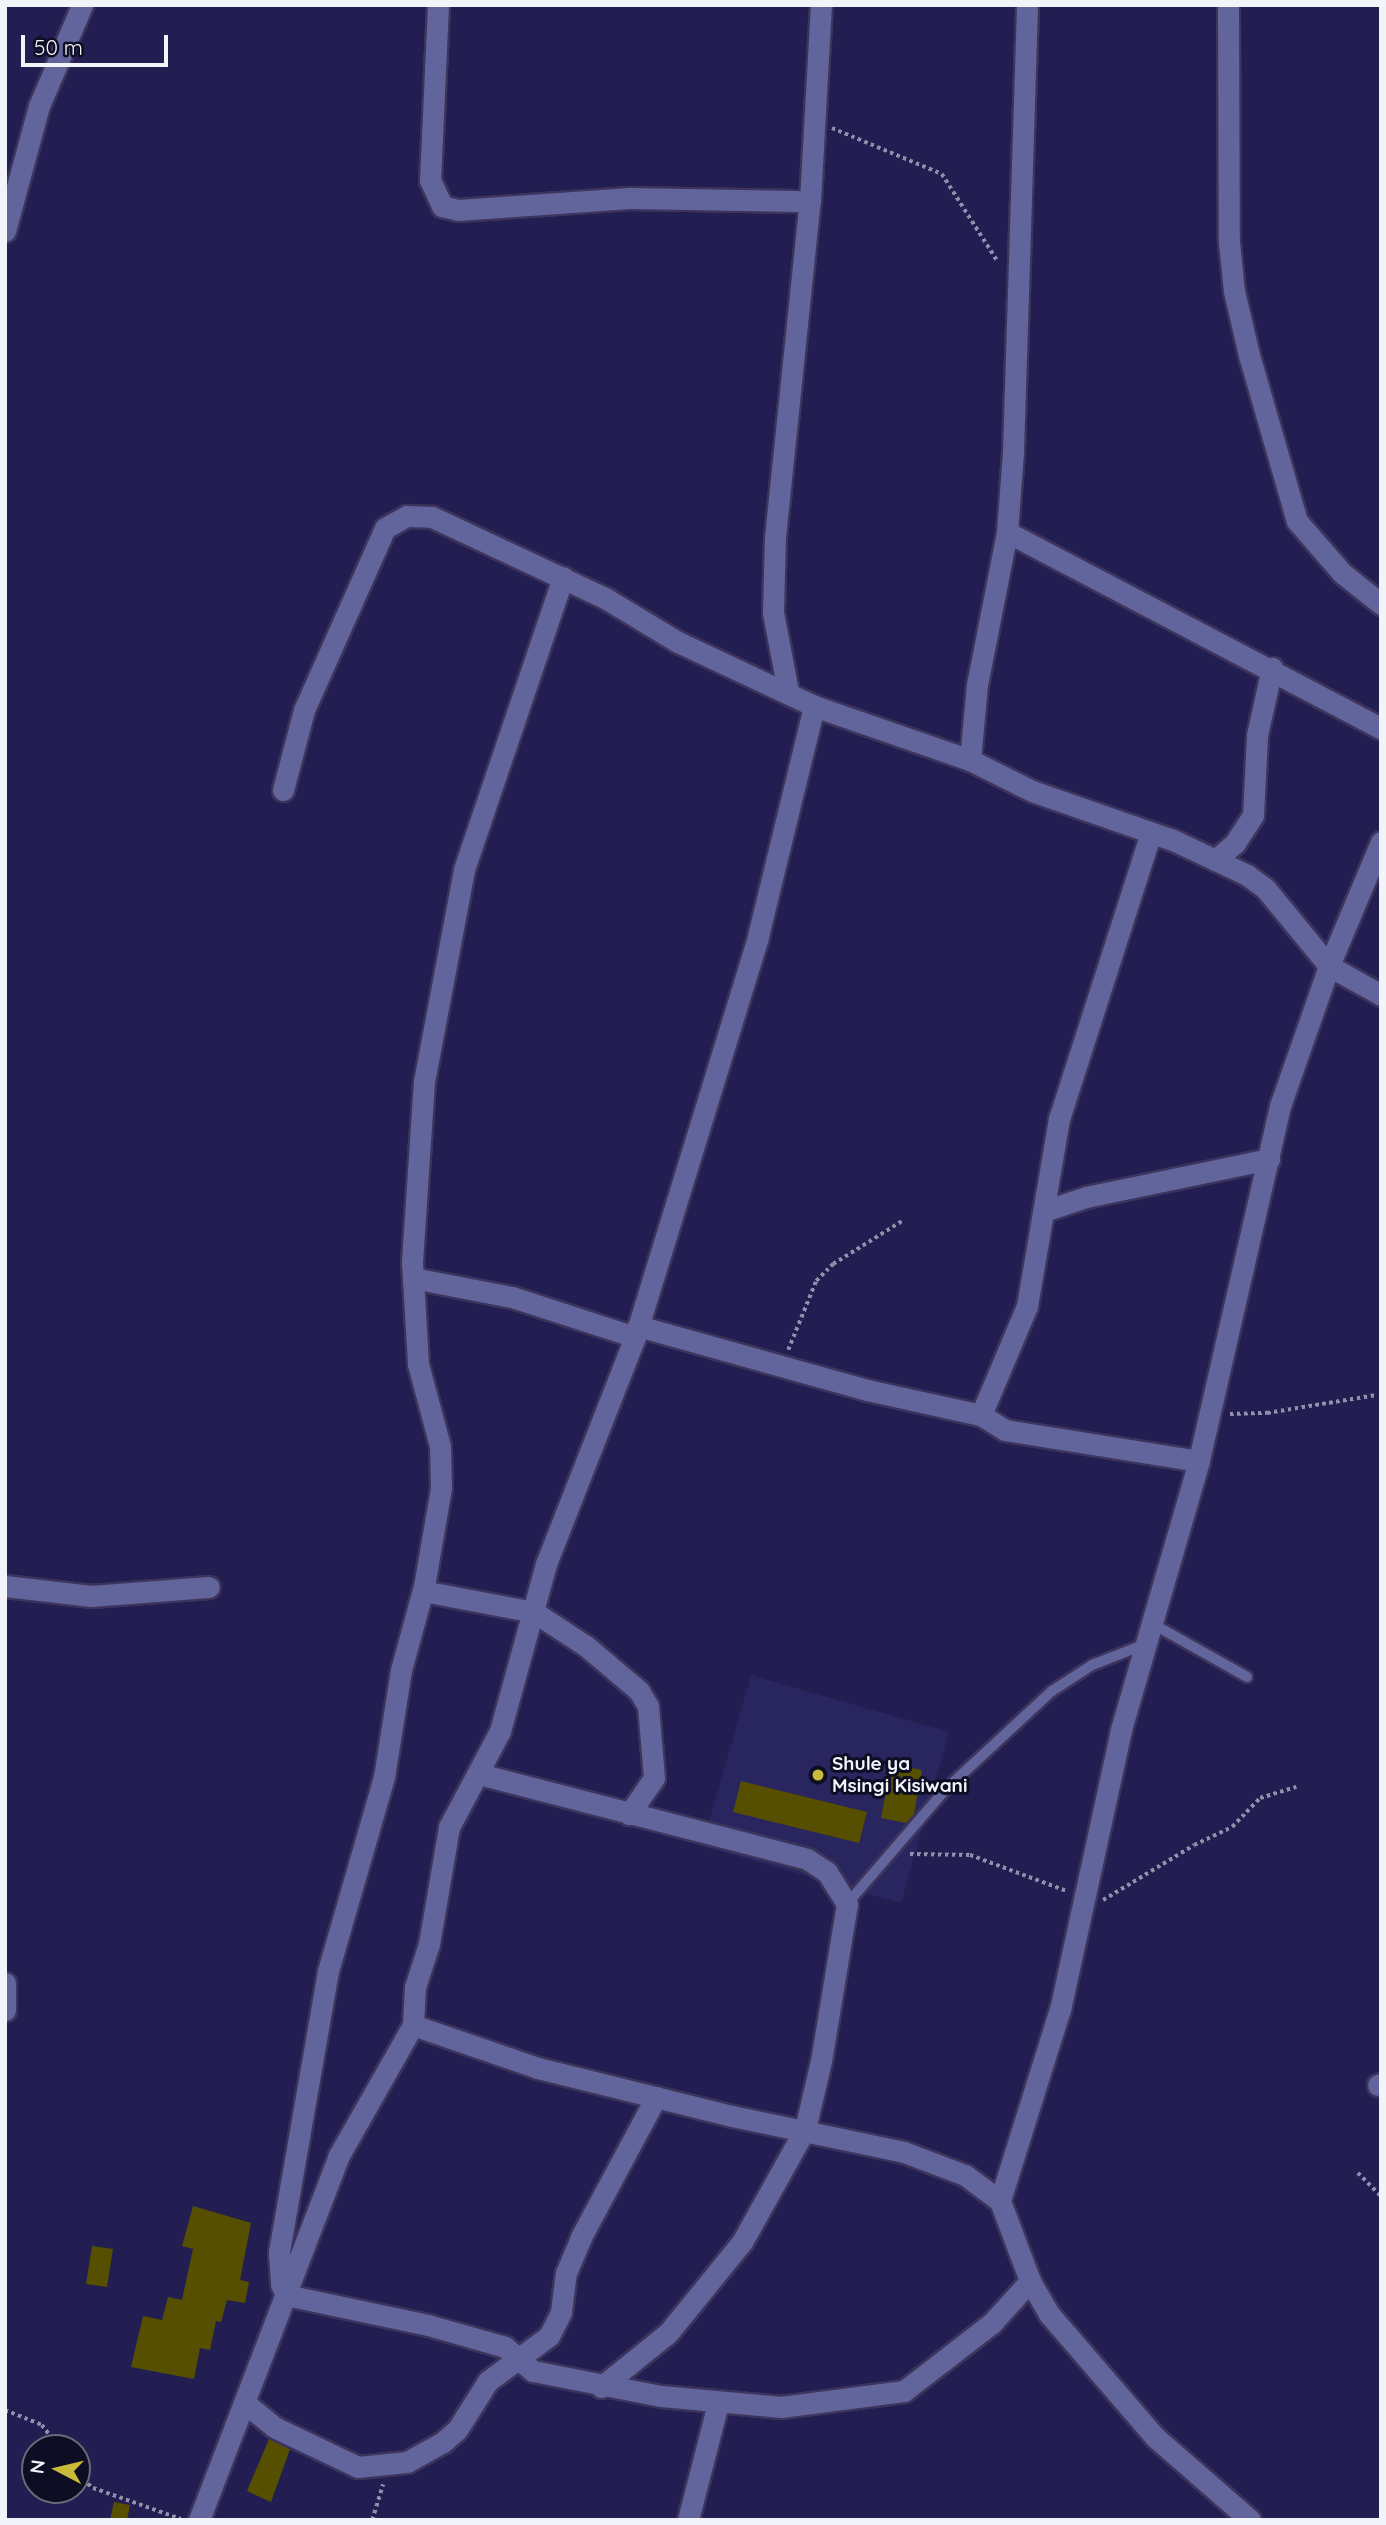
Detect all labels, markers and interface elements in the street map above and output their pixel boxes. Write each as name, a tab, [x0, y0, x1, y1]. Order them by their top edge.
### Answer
scale bar	[24, 21, 172, 65]
text: 50 m	[34, 34, 83, 60]
place label: Shule ya Msingi Kisiwani	[832, 1753, 967, 1797]
marker: Shule ya Msingi Kisiwani	[810, 1767, 826, 1783]
north arrow	[21, 2434, 91, 2504]
text: N	[24, 2458, 50, 2475]

